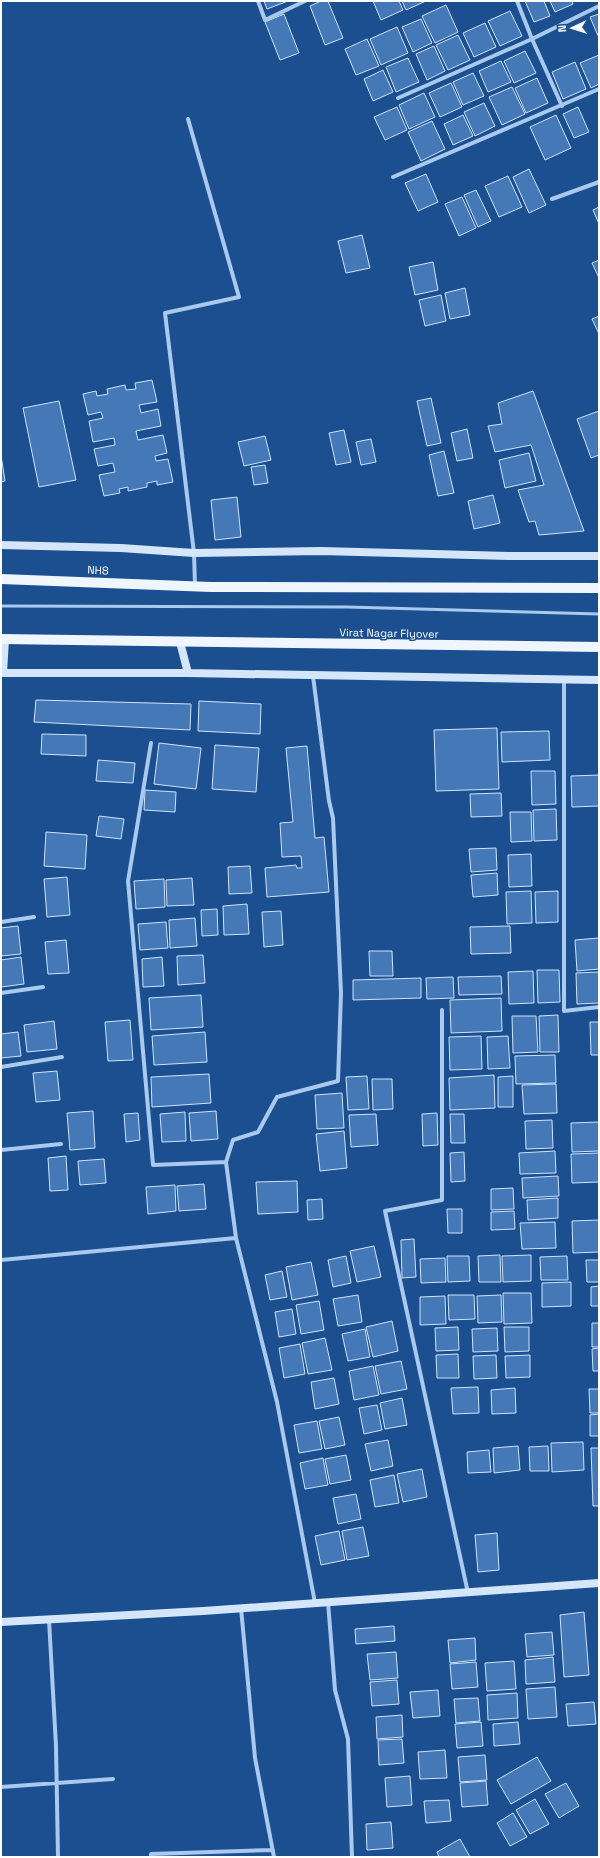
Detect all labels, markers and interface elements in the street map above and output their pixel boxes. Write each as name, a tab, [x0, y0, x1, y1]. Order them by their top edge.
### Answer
north arrow	[552, 8, 592, 48]
text: N	[555, 25, 569, 33]
street label: NH8	[87, 563, 109, 577]
street label: Virat Nagar Flyover	[339, 625, 439, 641]

